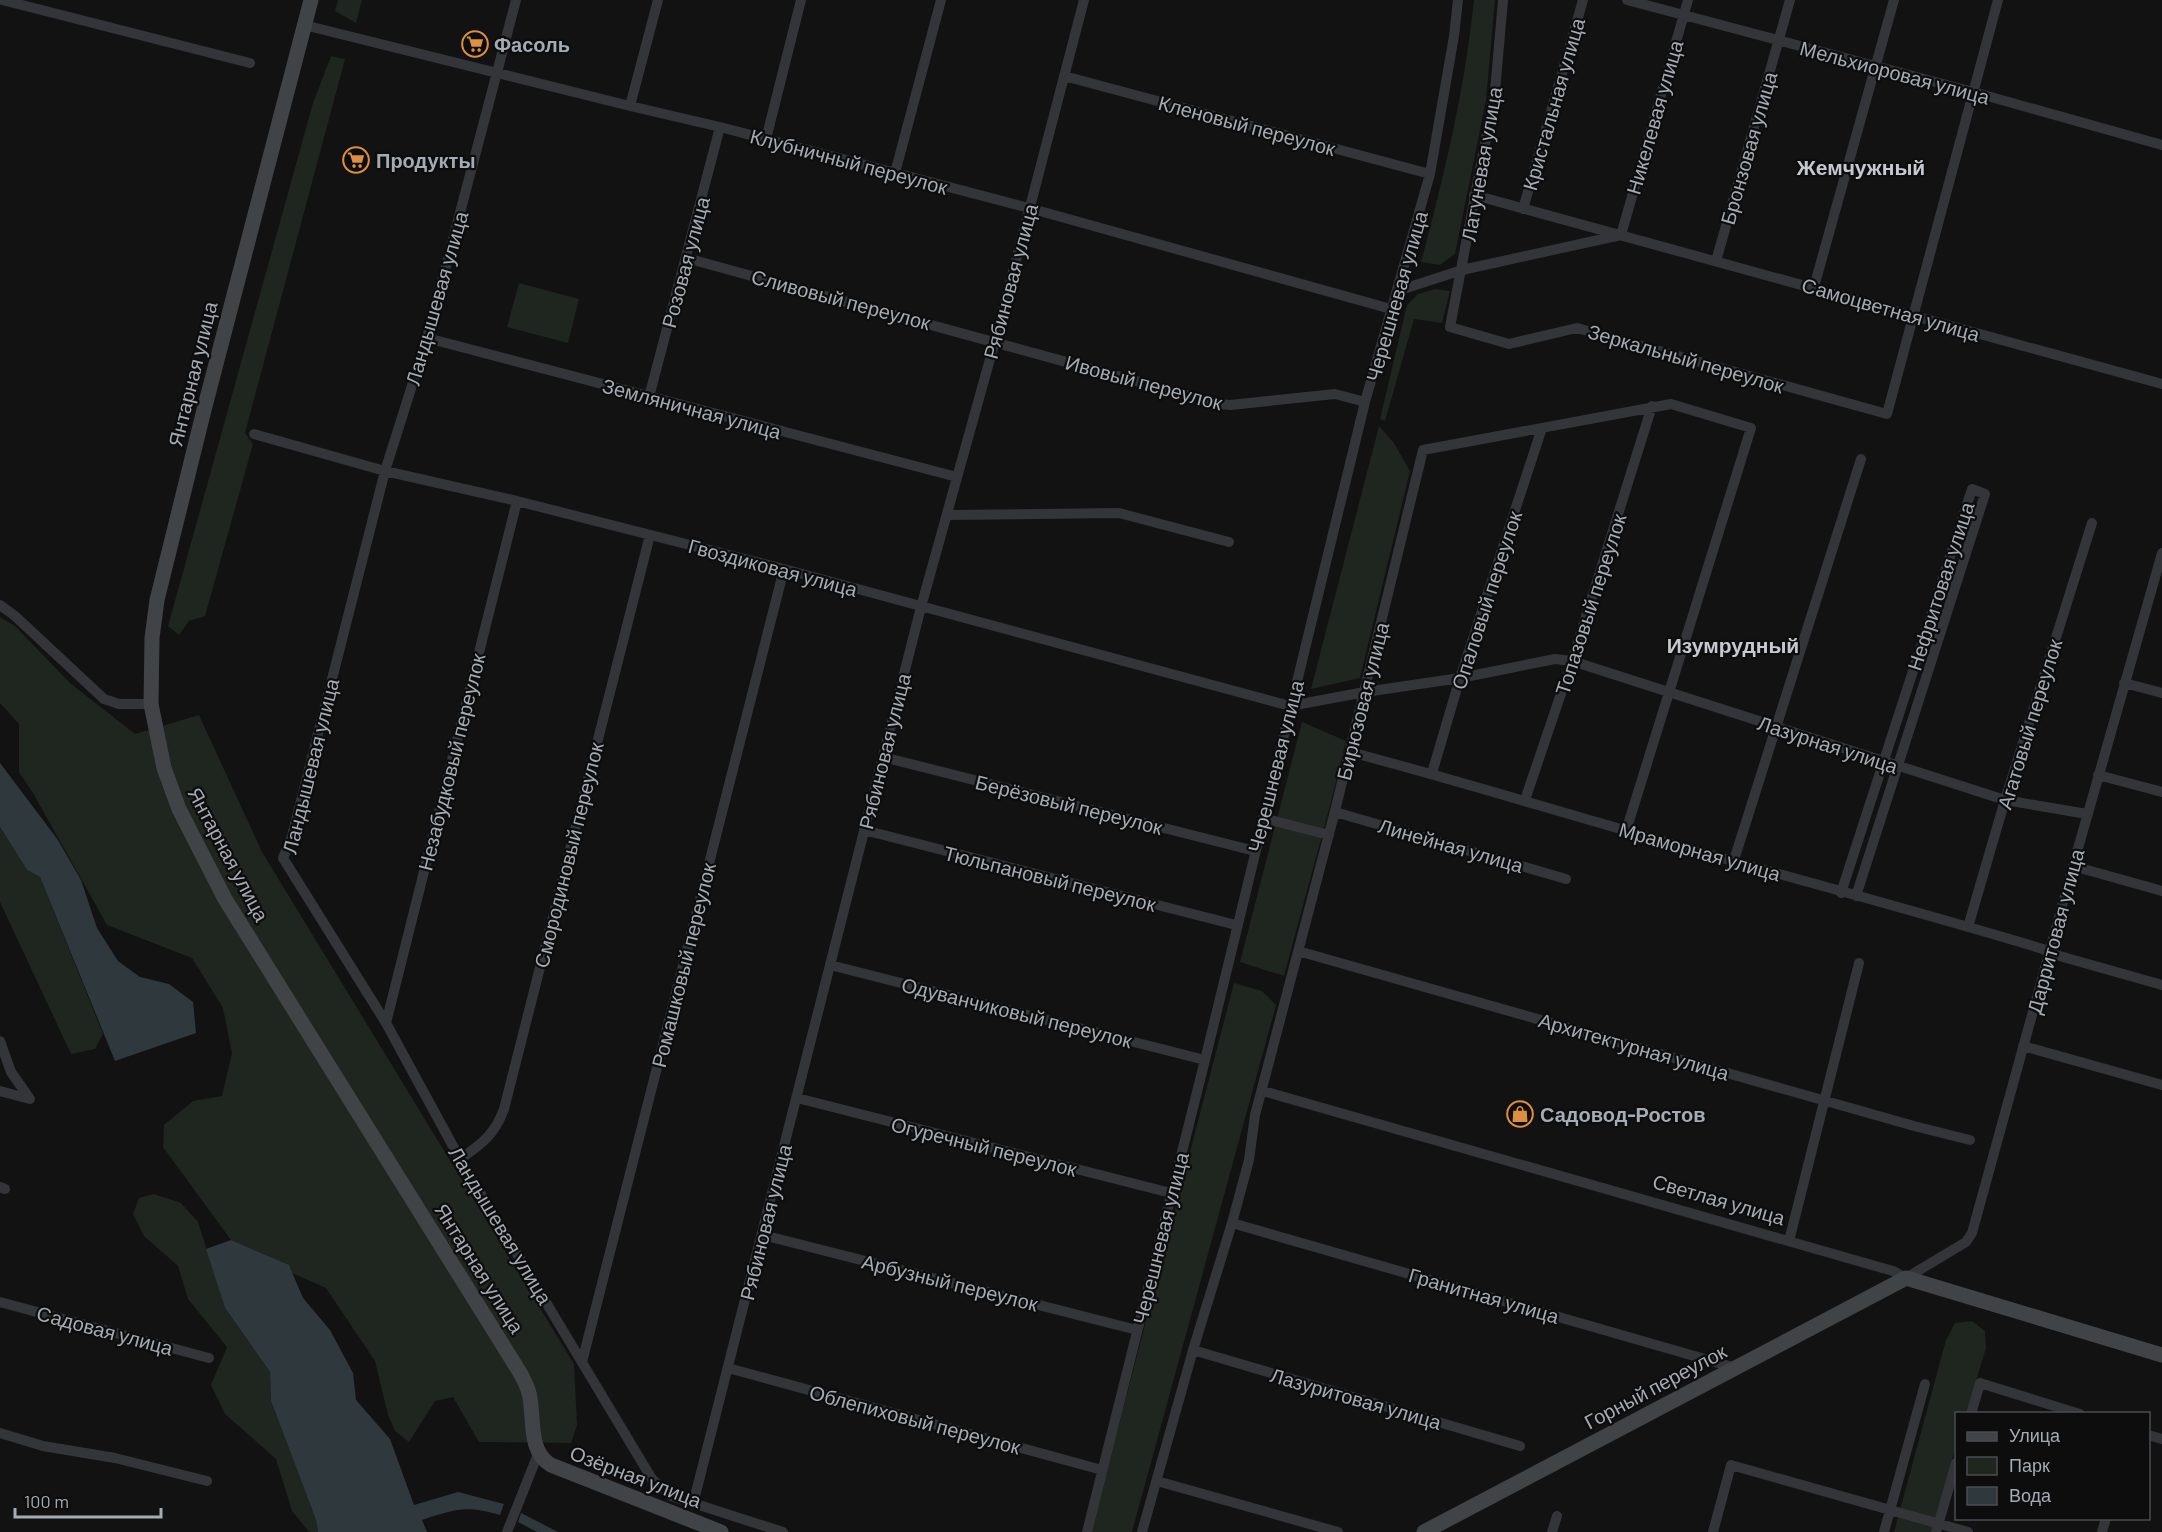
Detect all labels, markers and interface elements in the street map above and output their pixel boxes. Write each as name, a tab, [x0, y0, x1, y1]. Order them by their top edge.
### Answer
street label: Кристальная улица	[1517, 14, 1589, 193]
supermarket icon: Фасоль	[460, 29, 490, 59]
place label: Фасоль	[494, 32, 570, 56]
street label: Мельхиоровая улица	[1798, 35, 1993, 109]
street label: Никелевая улица	[1621, 36, 1688, 197]
street label: Бронзовая улица	[1715, 68, 1782, 227]
street label: Латуневая улица	[1456, 84, 1507, 243]
street label: Кленовый переулок	[1156, 90, 1338, 160]
street label: Клубничный переулок	[748, 123, 951, 199]
supermarket icon: Продукты	[341, 145, 371, 175]
place label: Продукты	[376, 148, 476, 172]
district label: Жемчужный	[1796, 154, 1925, 179]
street label: Розовая улица	[656, 193, 714, 330]
street label: Рябиновая улица	[978, 200, 1042, 361]
street label: Ландышевая улица	[400, 207, 473, 388]
street label: Черешневая улица	[1360, 207, 1432, 384]
street label: Сливовый переулок	[749, 264, 933, 335]
street label: Самоцветная улица	[1799, 272, 1984, 346]
street label: Янтарная улица	[162, 298, 222, 449]
street label: Зеркальный переулок	[1585, 319, 1787, 398]
street label: Ивовый переулок	[1063, 350, 1225, 415]
street label: Земляничная улица	[600, 373, 785, 444]
street label: Нефритовая улица	[1901, 498, 1979, 673]
street label: Опаловый переулок	[1446, 508, 1526, 692]
street label: Топазовый переулок	[1549, 510, 1631, 698]
street label: Гвоздиковая улица	[686, 533, 861, 601]
street label: Бирюзовая улица	[1331, 619, 1393, 782]
district label: Изумрудный	[1667, 632, 1799, 657]
street label: Агатовый переулок	[1992, 636, 2066, 812]
street label: Незабудковый переулок	[412, 651, 490, 873]
street label: Рябиновая улица	[853, 670, 915, 831]
street label: Ландышевая улица	[277, 675, 344, 856]
street label: Черешневая улица	[1242, 677, 1308, 854]
street label: Лазурная улица	[1755, 710, 1902, 778]
street label: Смородиновый переулок	[528, 739, 608, 970]
street label: Берёзовый переулок	[973, 769, 1165, 839]
street label: Янтарная улица	[184, 783, 275, 926]
street label: Линейная улица	[1376, 813, 1527, 877]
street label: Мраморная улица	[1616, 816, 1784, 886]
street label: Тюльпановый переулок	[942, 840, 1159, 916]
street label: Дарритовая улица	[2021, 845, 2089, 1016]
street label: Ромашковый переулок	[646, 860, 720, 1070]
street label: Одуванчиковый переулок	[899, 972, 1135, 1052]
street label: Архитектурная улица	[1536, 1007, 1733, 1085]
shop icon: Садовод-Ростов	[1505, 1099, 1535, 1129]
place label: Садовод-Ростов	[1540, 1102, 1706, 1126]
street label: Огуречный переулок	[889, 1111, 1080, 1181]
street label: Рябиновая улица	[734, 1141, 796, 1302]
street label: Ландышевая улица	[444, 1142, 558, 1309]
street label: Черешневая улица	[1127, 1149, 1193, 1326]
street label: Светлая улица	[1650, 1169, 1789, 1230]
street label: Янтарная улица	[430, 1199, 530, 1338]
street label: Арбузный переулок	[860, 1249, 1041, 1316]
street label: Гранитная улица	[1406, 1262, 1563, 1328]
street label: Садовая улица	[34, 1300, 177, 1360]
street label: Горный переулок	[1580, 1338, 1730, 1434]
street label: Лазуритовая улица	[1268, 1362, 1445, 1434]
street label: Облепиховый переулок	[807, 1379, 1023, 1459]
legend	[1955, 1412, 2150, 1520]
text: Улица	[2009, 1424, 2061, 1446]
street label: Озёрная улица	[567, 1440, 706, 1512]
text: Парк	[2009, 1454, 2050, 1476]
scale bar	[15, 1481, 160, 1519]
text: Вода	[2009, 1484, 2052, 1506]
text: 100 m	[24, 1490, 69, 1512]

